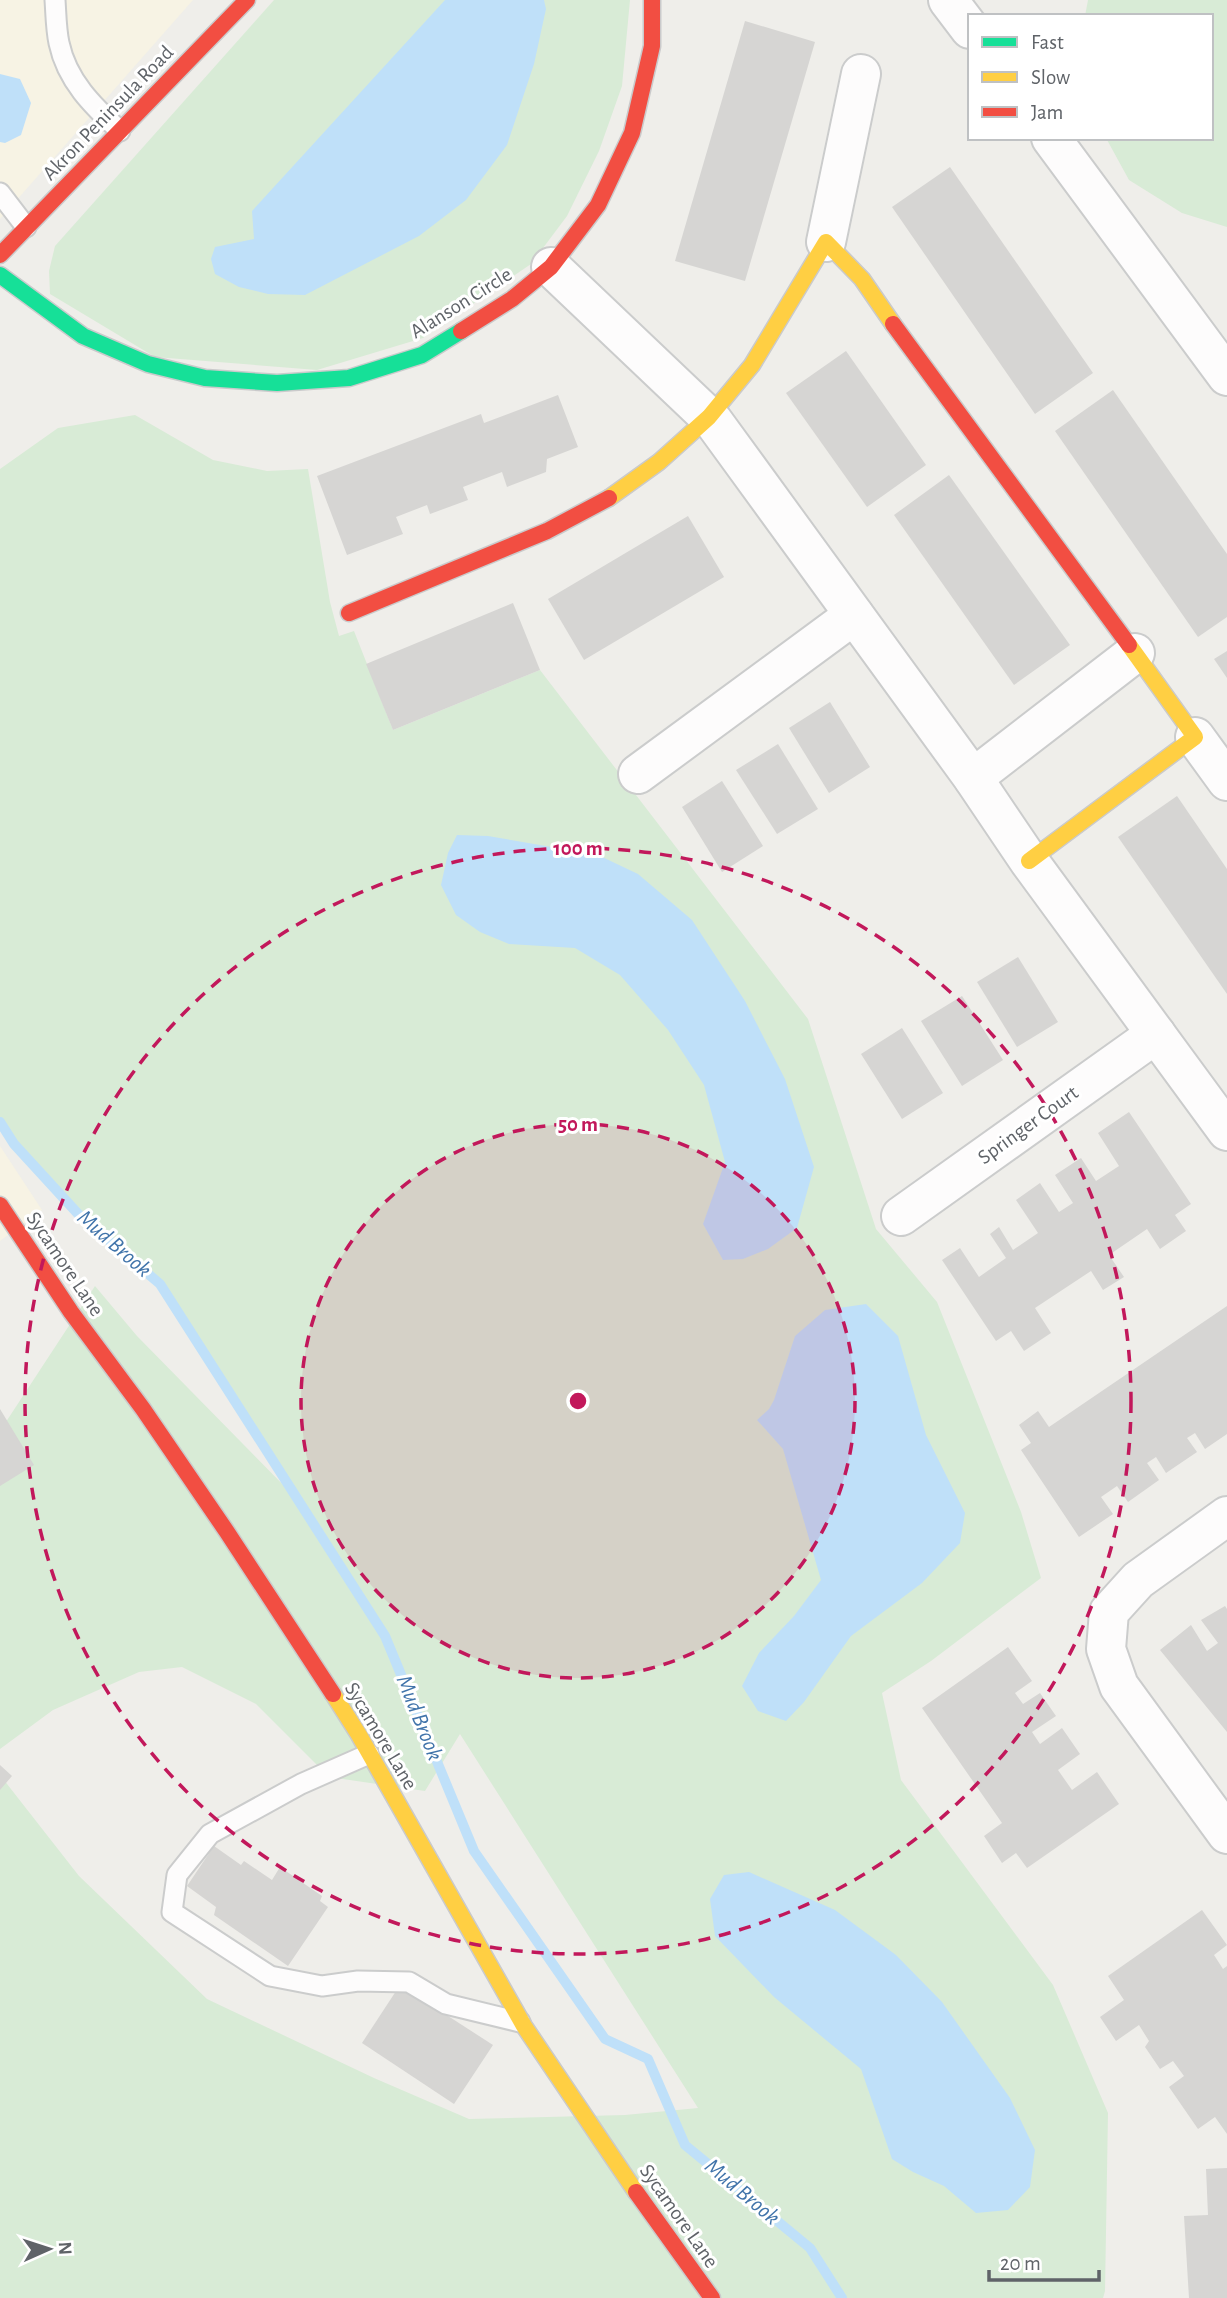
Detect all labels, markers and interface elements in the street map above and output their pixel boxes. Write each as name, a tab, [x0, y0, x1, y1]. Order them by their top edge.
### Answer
legend	[968, 14, 1213, 140]
text: Fast	[1031, 32, 1064, 53]
street label: Akron Peninsula Road	[39, 42, 177, 184]
text: Slow	[1031, 67, 1070, 88]
text: Jam	[1031, 102, 1063, 123]
street label: Alanson Circle	[406, 263, 516, 343]
text: 100 m	[553, 838, 603, 859]
street label: Springer Court	[974, 1082, 1082, 1168]
text: 50 m	[558, 1114, 598, 1135]
water label: Mud Brook	[73, 1206, 156, 1282]
street label: Sycamore Lane	[22, 1208, 108, 1320]
centre of rings	[566, 1389, 590, 1413]
water label: Mud Brook	[392, 1672, 447, 1764]
street label: Sycamore Lane	[341, 1679, 421, 1793]
water label: Mud Brook	[700, 2154, 784, 2230]
street label: Sycamore Lane	[636, 2160, 722, 2272]
north arrow	[14, 2214, 84, 2284]
scale bar	[989, 2238, 1099, 2282]
text: N	[55, 2241, 74, 2255]
text: 20 m	[1000, 2253, 1041, 2274]

